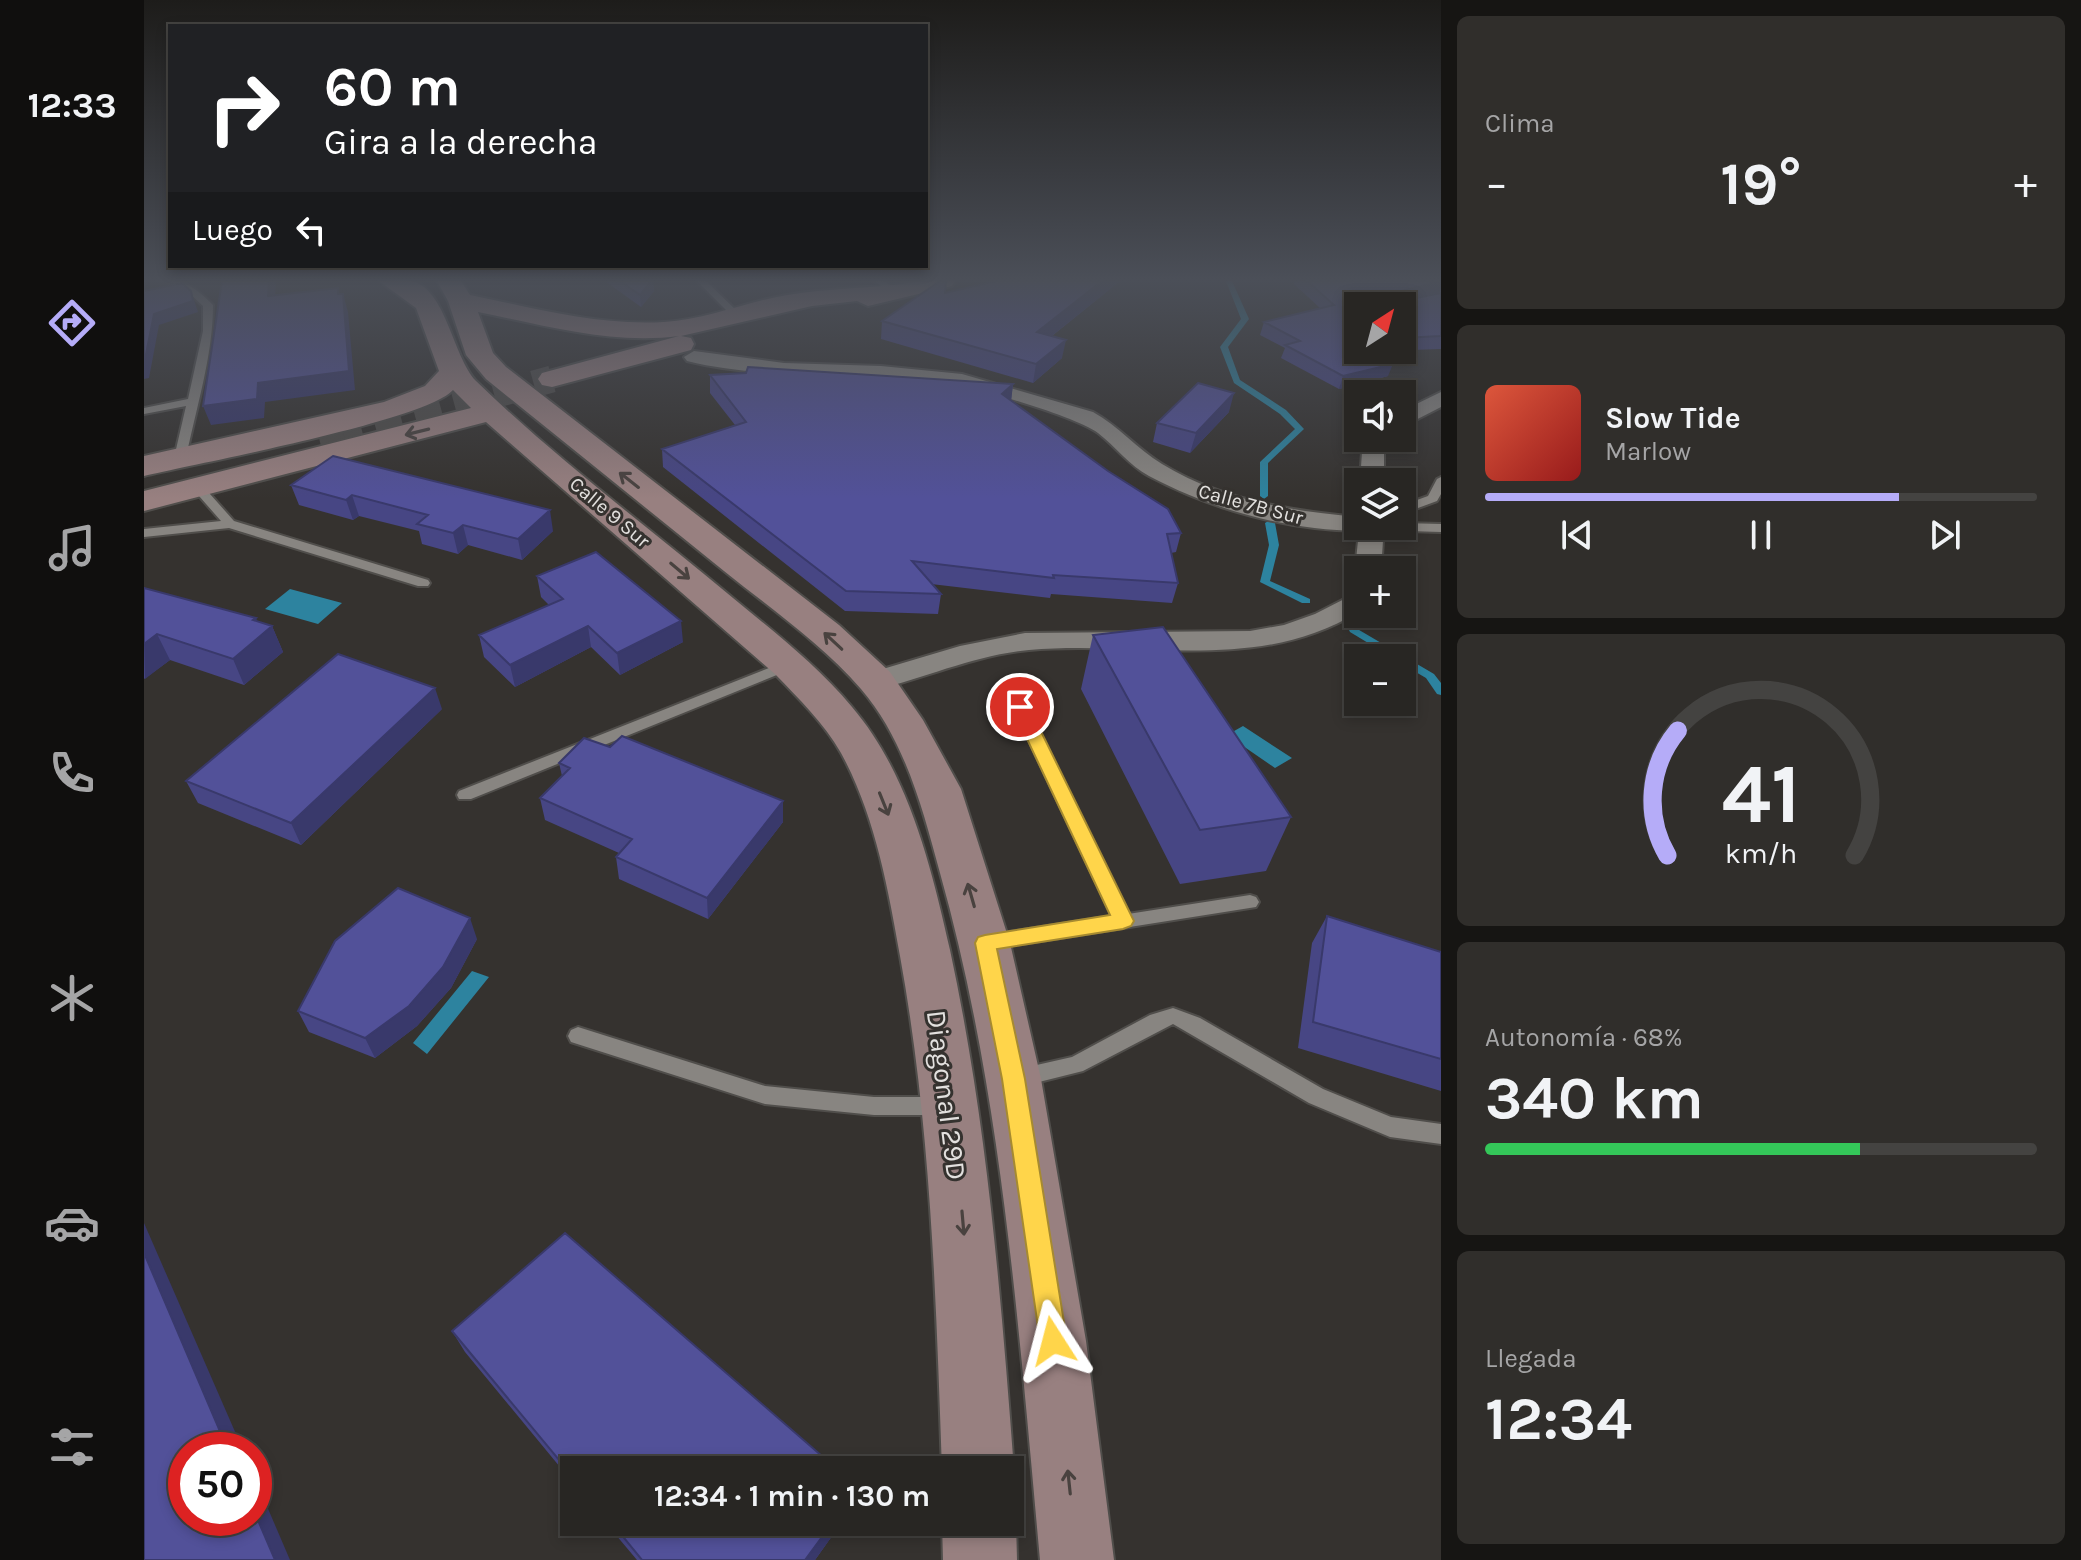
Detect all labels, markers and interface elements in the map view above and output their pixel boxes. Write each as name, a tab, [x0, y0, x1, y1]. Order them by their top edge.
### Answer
text: 60 m	[324, 54, 461, 119]
icon: right	[192, 56, 296, 160]
text: 12:33	[27, 84, 117, 126]
text: Clima	[1485, 108, 1555, 139]
text: Gira a la derecha	[324, 121, 598, 163]
text: 19°	[1720, 149, 1802, 219]
text: −	[1485, 158, 1508, 209]
text: +	[2014, 158, 2037, 209]
icon: left	[289, 208, 333, 252]
text: Luego	[192, 212, 273, 248]
north arrow	[1344, 292, 1416, 364]
map controls	[1344, 292, 1416, 716]
icon: directions	[44, 295, 100, 351]
button: sound	[1344, 380, 1416, 452]
text: Slow Tide	[1605, 400, 1741, 436]
one-way arrow	[405, 425, 431, 440]
text: Marlow	[1605, 436, 1691, 467]
button: layers	[1344, 468, 1416, 540]
one-way arrow	[619, 471, 640, 488]
street label: Calle 9 Sur	[565, 472, 655, 553]
street label: Calle 7B Sur	[1196, 479, 1306, 530]
icon: previous	[1555, 513, 1599, 557]
icon: pause	[1739, 513, 1783, 557]
icon: next	[1923, 513, 1967, 557]
icon: music	[44, 520, 100, 576]
button: +	[1344, 556, 1416, 628]
one-way arrow	[669, 562, 689, 580]
one-way arrow	[823, 631, 843, 650]
button: −	[1344, 644, 1416, 716]
pin	[986, 673, 1054, 741]
icon: arrive	[998, 685, 1042, 729]
icon: phone	[44, 745, 100, 801]
text: 41	[1721, 746, 1801, 843]
one-way arrow	[878, 791, 893, 816]
text: km/h	[1725, 837, 1797, 870]
one-way arrow	[963, 883, 978, 909]
icon: climate	[44, 970, 100, 1026]
street label: Diagonal 29D	[920, 1008, 973, 1182]
text: Autonomía · 68%	[1485, 1022, 1683, 1053]
text: 340 km	[1485, 1063, 1704, 1133]
icon: car	[44, 1195, 100, 1251]
one-way arrow	[955, 1209, 970, 1236]
position arrow	[1011, 1299, 1095, 1383]
text: Llegada	[1485, 1343, 1577, 1374]
text: 12:34	[1485, 1384, 1632, 1454]
icon: filters	[44, 1419, 100, 1475]
speed limit sign: 50	[168, 1432, 272, 1536]
one-way arrow	[1061, 1470, 1076, 1496]
text: 12:34 · 1 min · 130 m	[654, 1478, 930, 1514]

